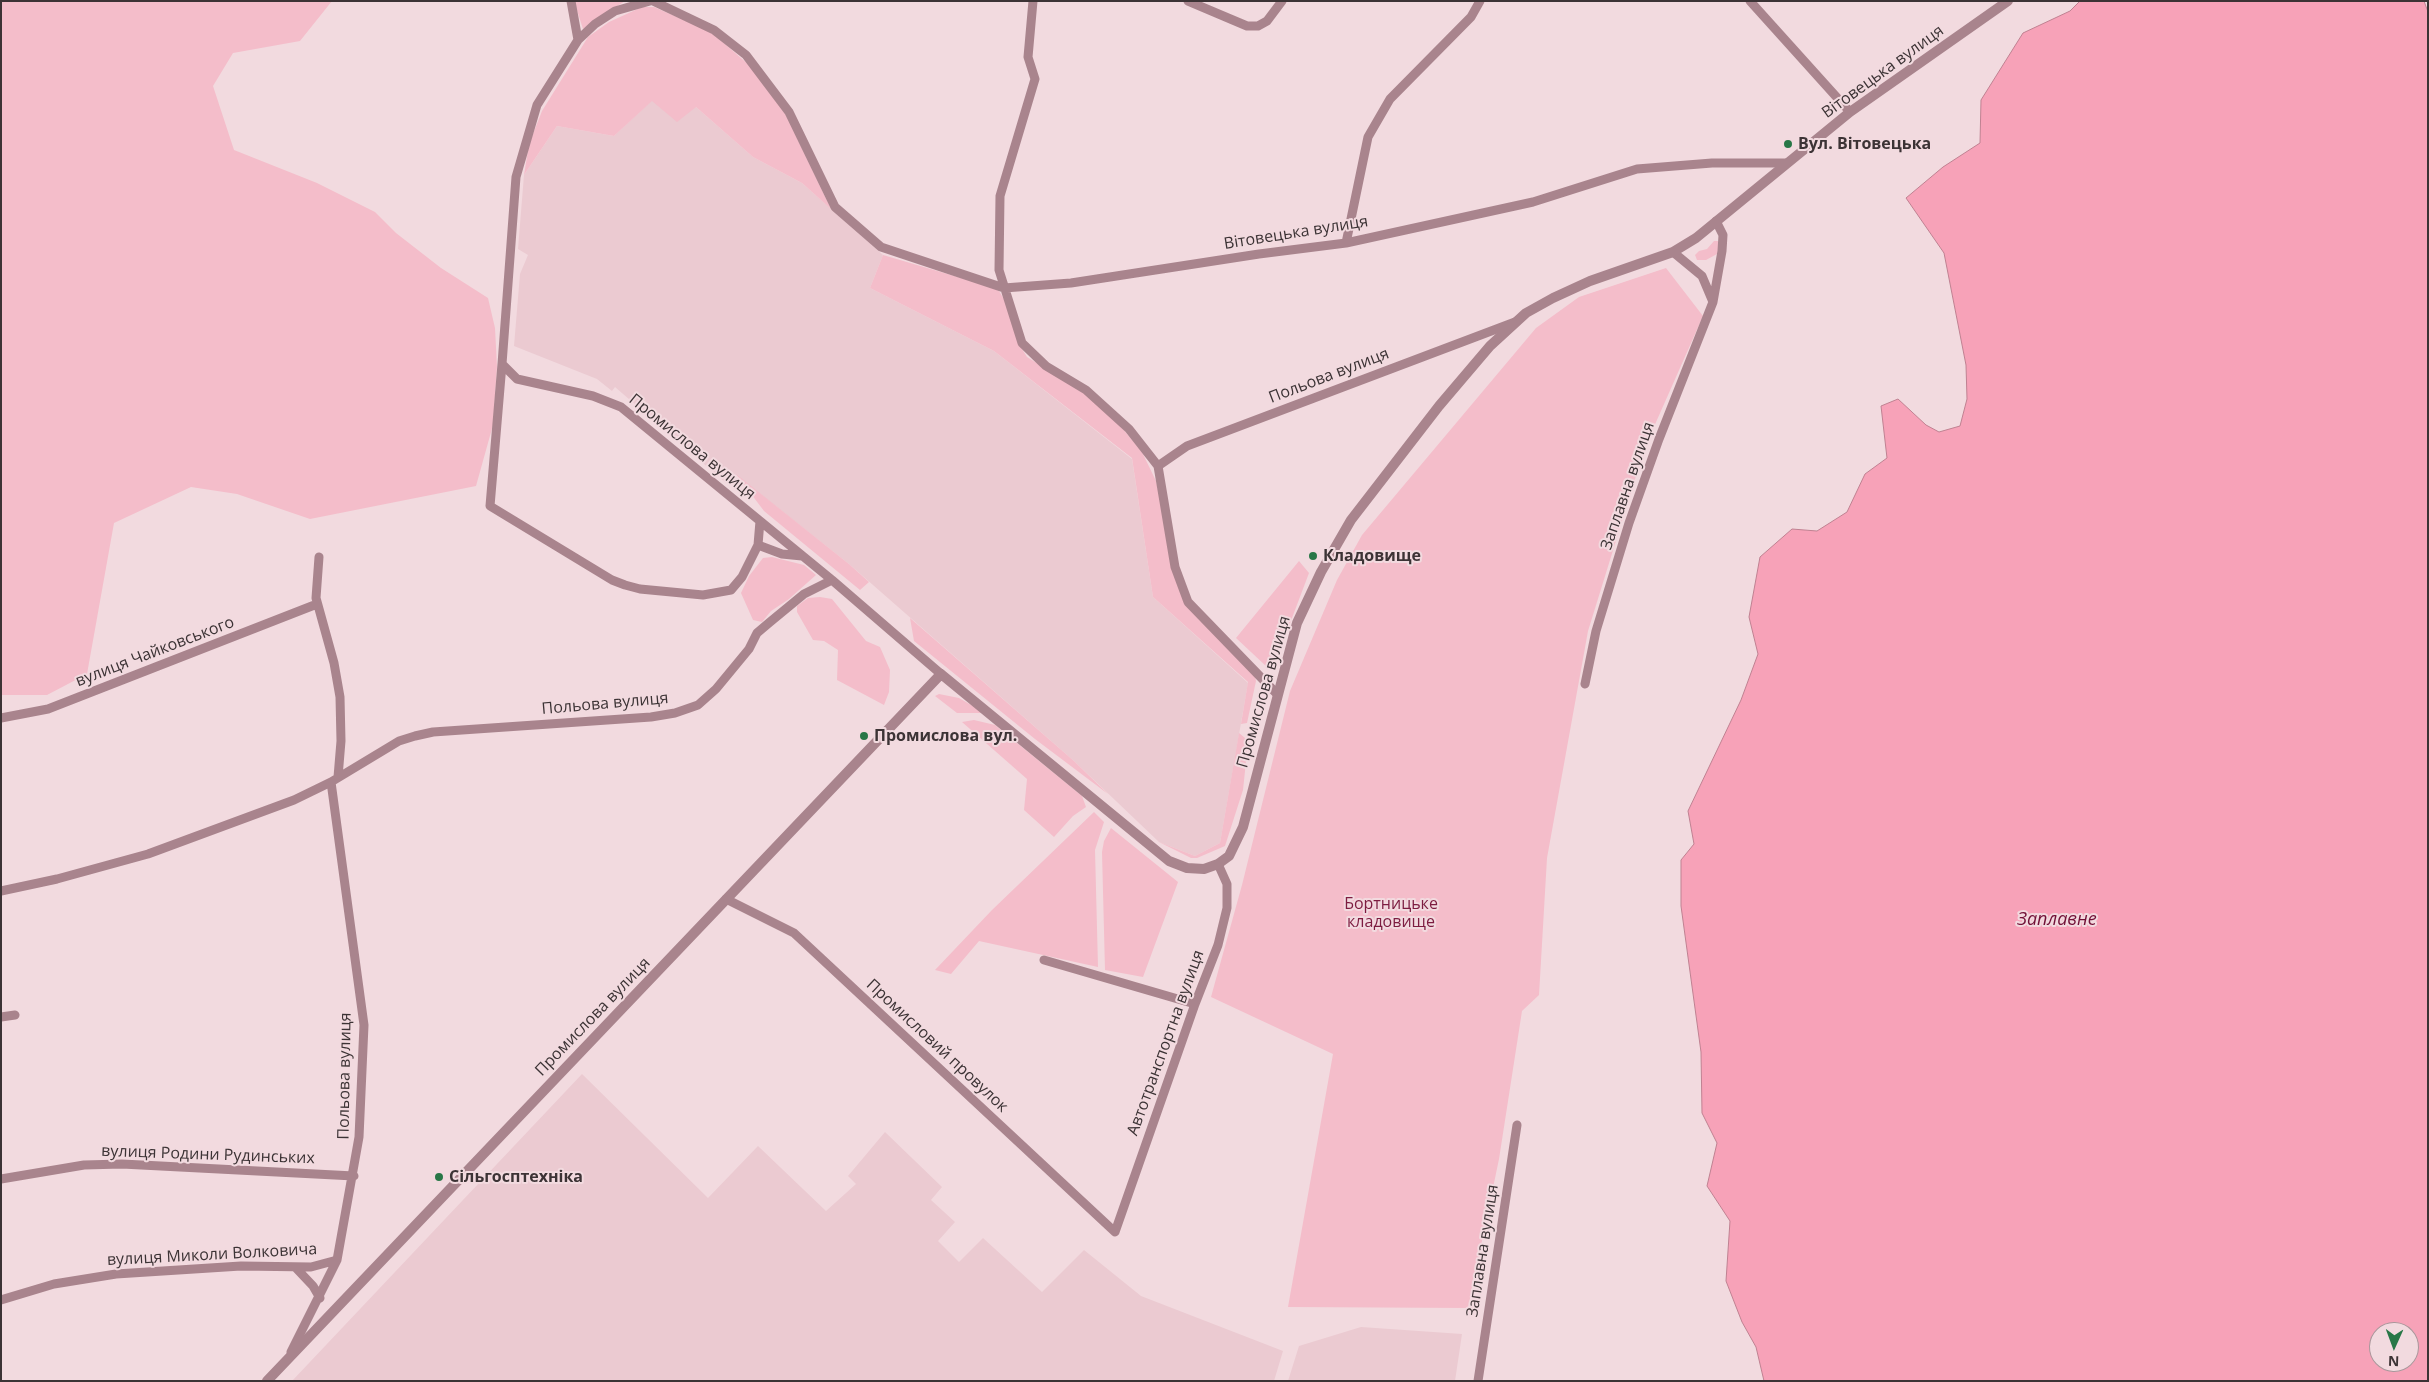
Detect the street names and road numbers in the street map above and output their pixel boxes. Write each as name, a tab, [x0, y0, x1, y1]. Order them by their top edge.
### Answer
street label: Вітовецька вулиця	[1818, 21, 1948, 123]
street label: Вітовецька вулиця	[1222, 212, 1370, 254]
street label: Польова вулиця	[1266, 344, 1392, 408]
street label: Промислова вулиця	[625, 390, 759, 504]
street label: Заплавна вулиця	[1597, 420, 1659, 552]
street label: вулиця Чайковського	[73, 613, 237, 691]
street label: Промислова вулиця	[1233, 614, 1295, 770]
street label: Польова вулиця	[541, 689, 669, 719]
street label: Автотранспортна вулиця	[1123, 948, 1209, 1138]
street label: Промислова вулиця	[532, 954, 654, 1080]
street label: Промисловий провулок	[862, 975, 1012, 1117]
street label: Польова вулиця	[334, 1012, 356, 1140]
street label: вулиця Родини Рудинських	[101, 1142, 315, 1168]
street label: Заплавна вулиця	[1463, 1183, 1503, 1319]
street label: вулиця Миколи Волковича	[106, 1240, 318, 1270]

